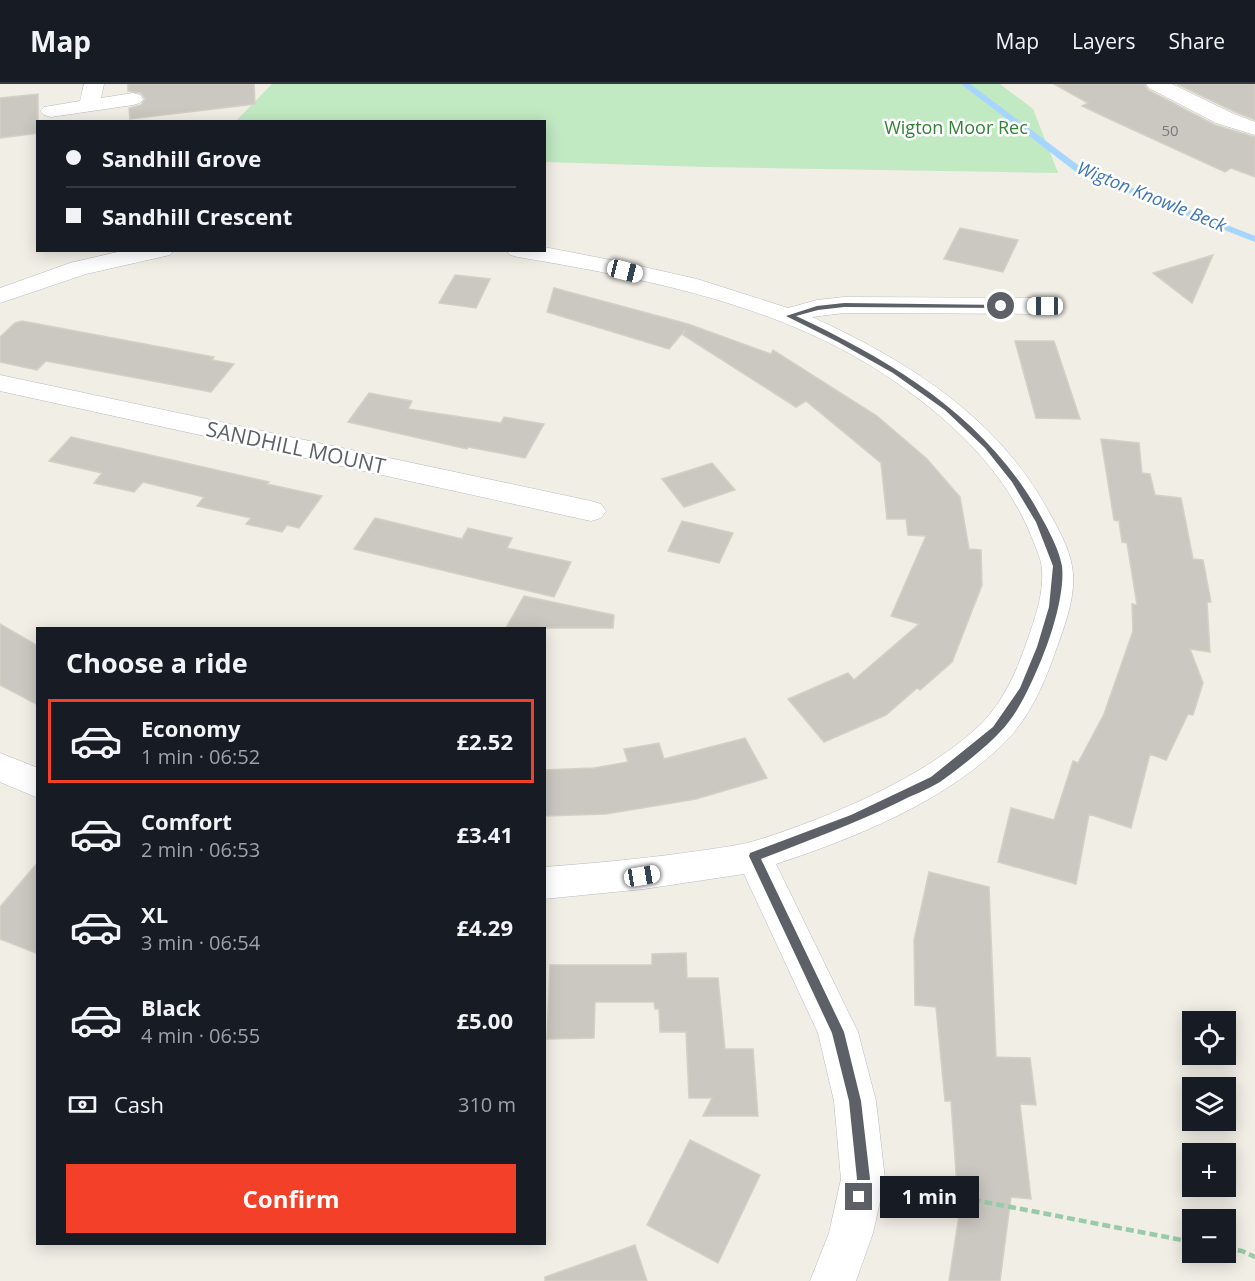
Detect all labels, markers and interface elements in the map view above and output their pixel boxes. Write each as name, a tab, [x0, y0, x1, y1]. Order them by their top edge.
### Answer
text: Map	[30, 22, 91, 60]
text: Map	[996, 27, 1039, 55]
text: Layers	[1072, 27, 1136, 55]
text: Share	[1169, 27, 1225, 55]
park label: Wigton Moor Rec	[884, 115, 1028, 139]
house number: 50	[1161, 120, 1179, 140]
text: Sandhill Grove	[102, 143, 261, 173]
water label: Wigton Knowle Beck	[1074, 155, 1231, 237]
text: Sandhill Crescent	[102, 201, 292, 231]
car	[605, 258, 645, 284]
route start	[987, 292, 1014, 319]
car	[1027, 297, 1063, 315]
street label: SANDHILL MOUNT	[204, 414, 389, 480]
text: Choose a ride	[66, 644, 248, 681]
text: Economy	[141, 713, 240, 743]
icon: car	[69, 714, 123, 768]
text: £2.52	[456, 726, 513, 756]
text: 1 min · 06:52	[141, 743, 260, 770]
text: Comfort	[141, 806, 232, 836]
icon: car	[69, 807, 123, 861]
text: £3.41	[456, 819, 513, 849]
text: 2 min · 06:53	[141, 836, 260, 863]
car	[623, 864, 661, 888]
text: XL	[141, 899, 168, 929]
icon: car	[69, 900, 123, 954]
text: £4.29	[456, 912, 513, 942]
text: 3 min · 06:54	[141, 929, 260, 956]
text: Black	[141, 992, 201, 1022]
icon: car	[69, 993, 123, 1047]
text: £5.00	[456, 1005, 513, 1035]
map controls	[1182, 1011, 1236, 1263]
button: locate	[1182, 1011, 1236, 1065]
text: 4 min · 06:55	[141, 1022, 260, 1049]
button: layers	[1182, 1077, 1236, 1131]
icon: cash	[66, 1088, 99, 1121]
text: Cash	[114, 1089, 164, 1119]
text: 310 m	[458, 1091, 516, 1118]
button: +	[1182, 1143, 1236, 1197]
button: Confirm	[66, 1164, 516, 1233]
callout: 1 min	[880, 1176, 979, 1218]
route end	[845, 1183, 872, 1210]
text: 1 min	[902, 1183, 957, 1210]
button: −	[1182, 1209, 1236, 1263]

